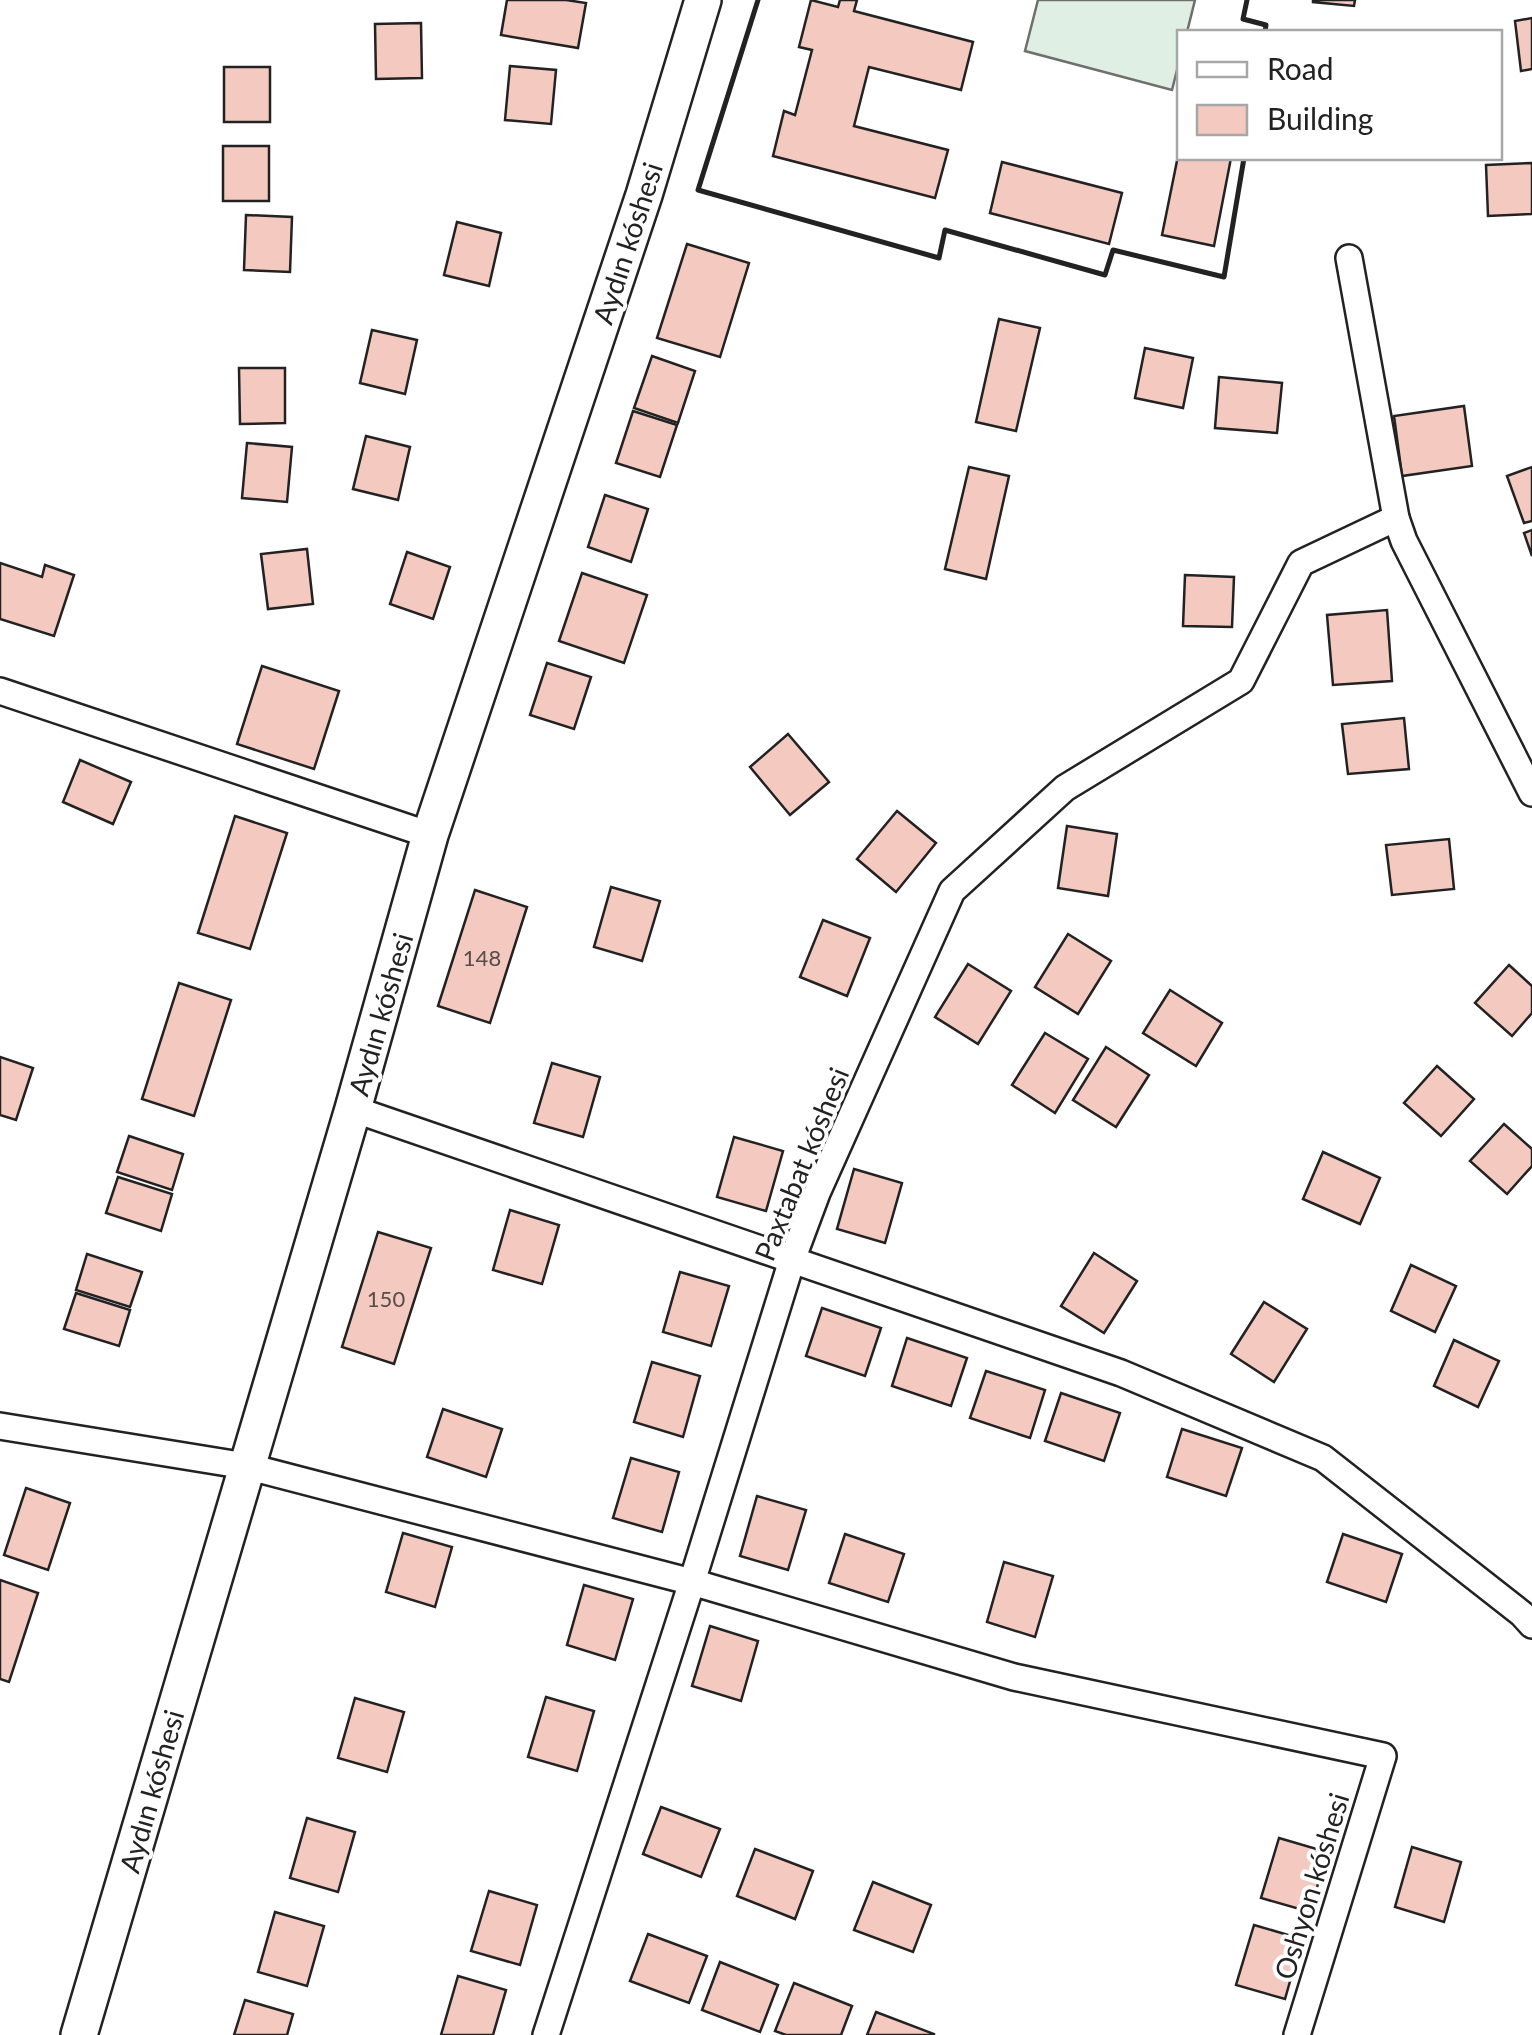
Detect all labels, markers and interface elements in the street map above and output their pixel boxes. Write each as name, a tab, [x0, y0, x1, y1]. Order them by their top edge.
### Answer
legend	[1177, 30, 1502, 160]
text: Road	[1267, 50, 1334, 86]
text: Building	[1267, 100, 1373, 136]
street label: Aydın kóshesi	[585, 158, 669, 328]
street label: Aydın kóshesi	[341, 929, 419, 1099]
house number: 148	[463, 944, 501, 971]
street label: Paxtabat kóshesi	[747, 1062, 855, 1266]
house number: 150	[367, 1285, 405, 1312]
street label: Aydın kóshesi	[112, 1706, 190, 1876]
street label: Oshyon kóshesi	[1267, 1789, 1355, 1983]

